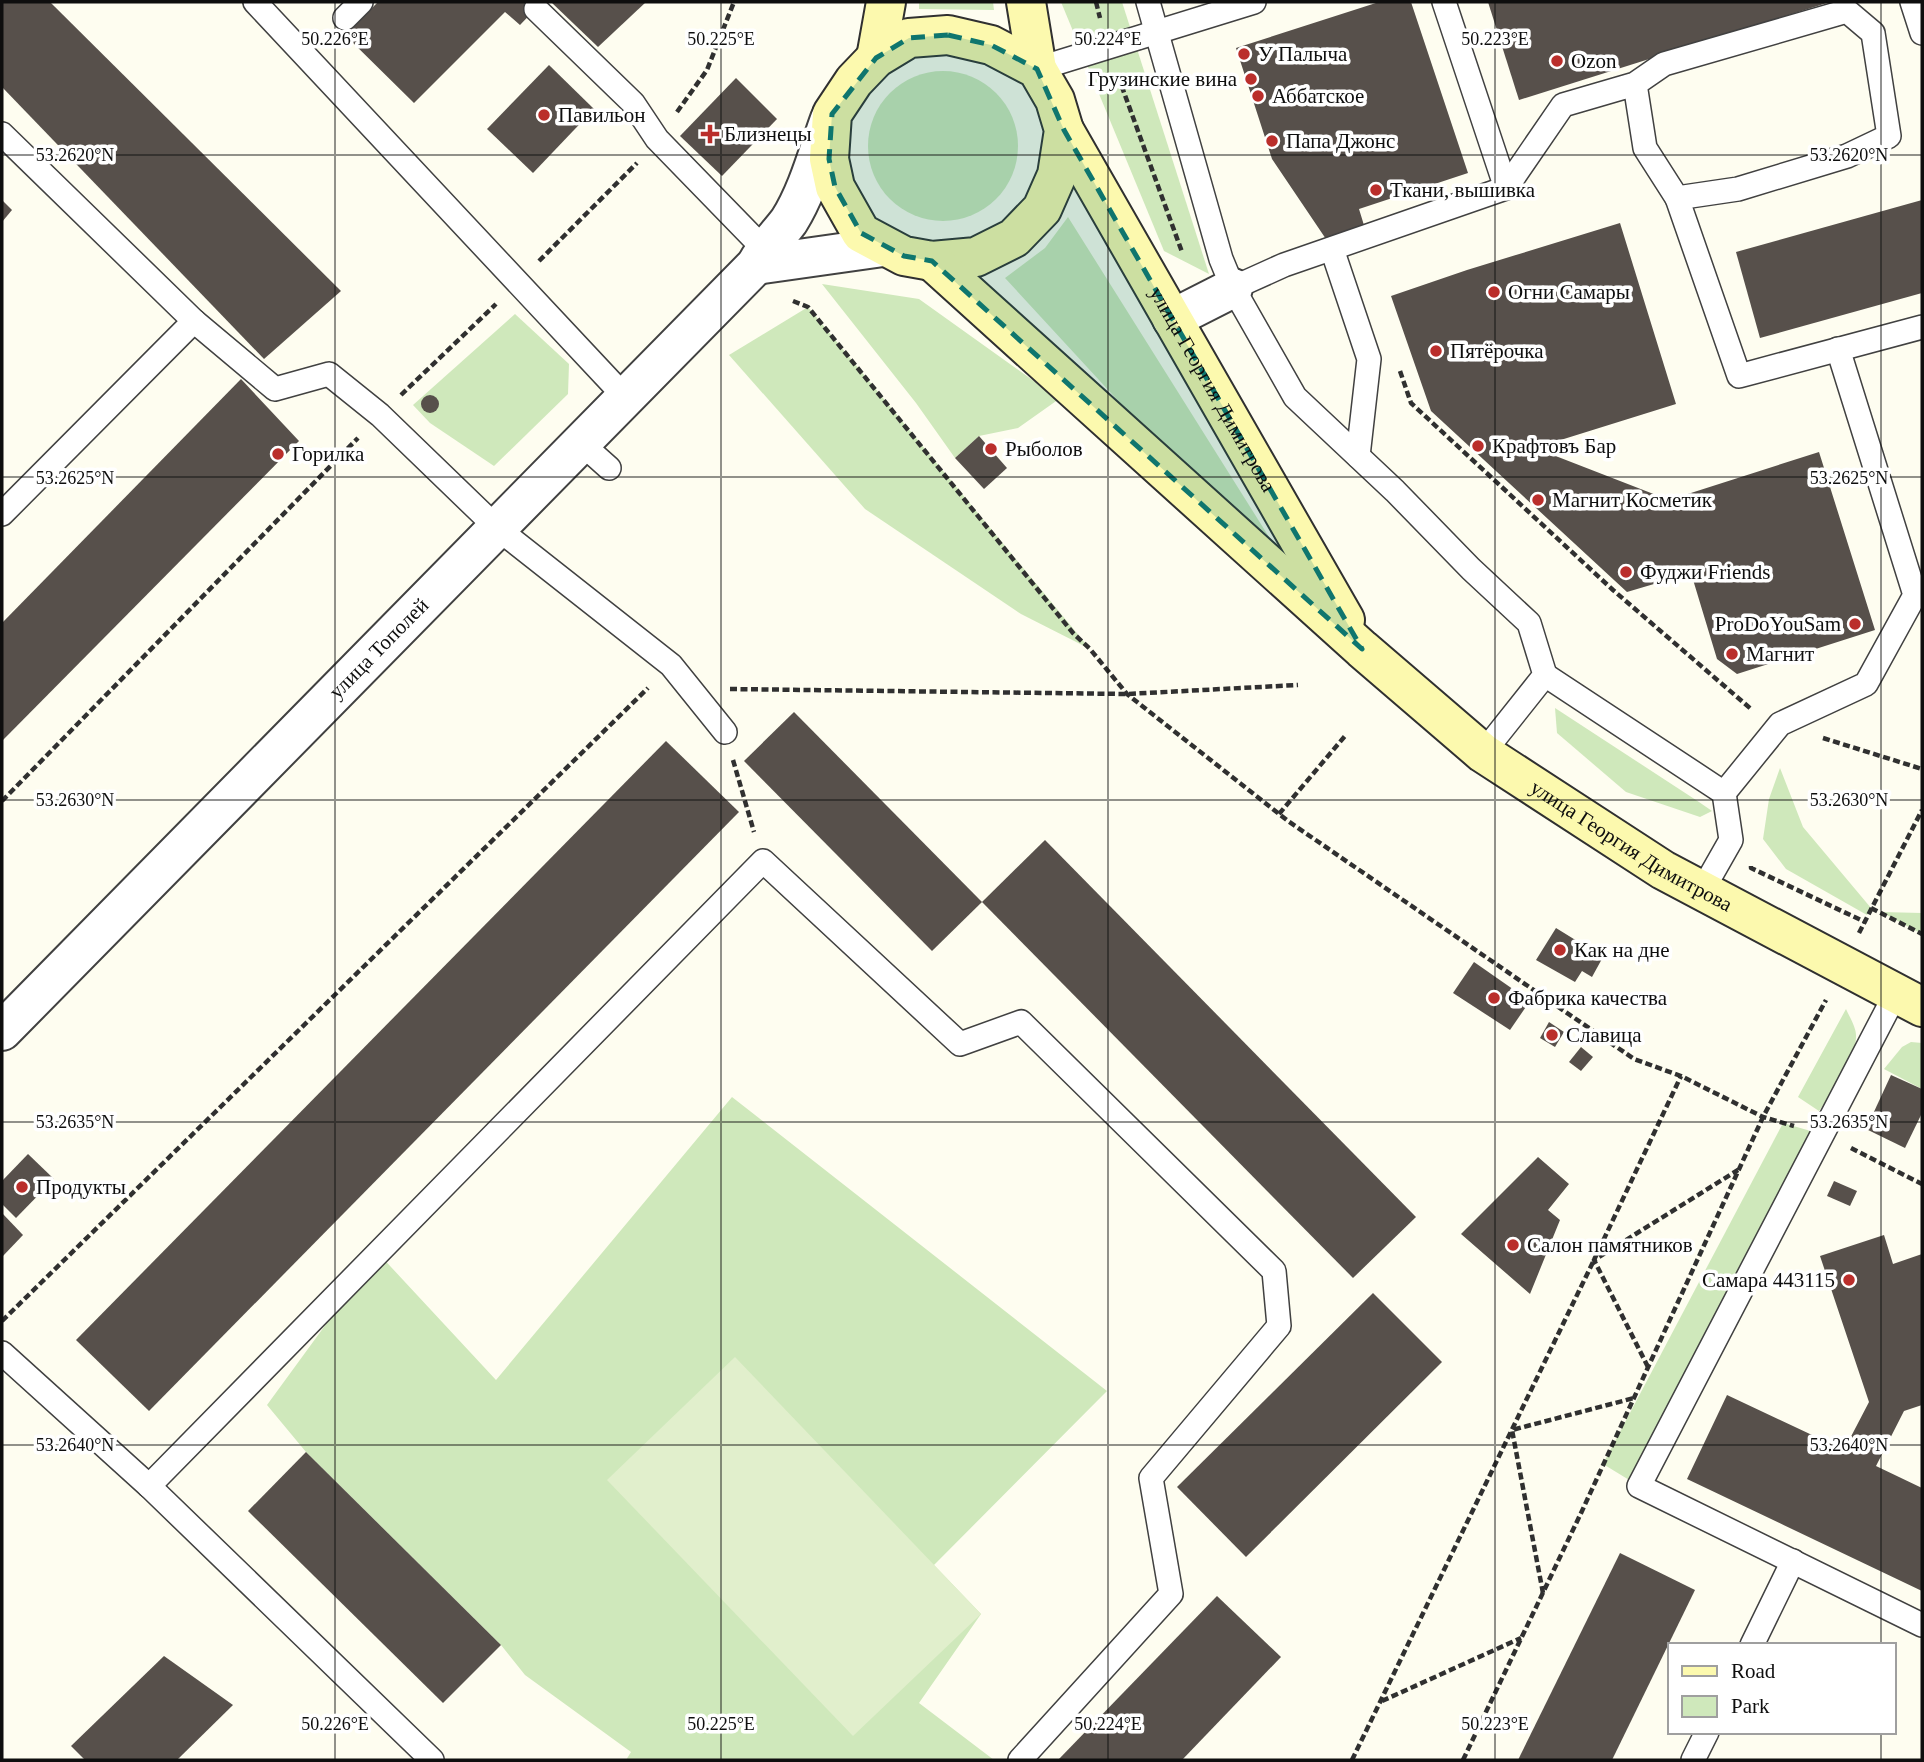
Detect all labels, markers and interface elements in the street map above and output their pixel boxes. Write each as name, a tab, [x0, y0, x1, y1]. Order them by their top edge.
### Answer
text: 50.226°E	[301, 29, 369, 49]
text: 50.225°E	[687, 29, 755, 49]
text: 50.224°E	[1074, 29, 1142, 49]
text: 50.223°E	[1461, 29, 1529, 49]
place label: У Палыча	[1258, 42, 1348, 66]
marker: У Палыча	[1236, 46, 1252, 62]
place label: Ozon	[1571, 49, 1617, 73]
marker: Ozon	[1549, 53, 1565, 69]
place label: Грузинские вина	[1088, 67, 1238, 91]
marker: Грузинские вина	[1243, 71, 1259, 87]
place label: Аббатское	[1272, 84, 1364, 108]
marker: Аббатское	[1250, 88, 1266, 104]
place label: Павильон	[558, 103, 645, 127]
marker: Павильон	[536, 107, 552, 123]
place label: Близнецы	[724, 122, 812, 146]
marker: Близнецы	[702, 126, 718, 142]
place label: Папа Джонс	[1286, 129, 1395, 153]
marker: Папа Джонс	[1264, 133, 1280, 149]
text: 53.2620°N	[36, 145, 114, 165]
text: 53.2620°N	[1810, 145, 1888, 165]
place label: Ткани, вышивка	[1390, 178, 1536, 202]
marker: Ткани, вышивка	[1368, 182, 1384, 198]
place label: Огни Самары	[1508, 280, 1630, 304]
street label: улица Георгия Димитрова	[1145, 283, 1281, 497]
marker: Огни Самары	[1486, 284, 1502, 300]
place label: Пятёрочка	[1450, 339, 1544, 363]
marker: Пятёрочка	[1428, 343, 1444, 359]
place label: Крафтовъ Бар	[1492, 434, 1616, 458]
place label: Рыболов	[1005, 437, 1083, 461]
marker: Крафтовъ Бар	[1470, 438, 1486, 454]
marker: Рыболов	[983, 441, 999, 457]
place label: Горилка	[292, 442, 365, 466]
marker: Горилка	[270, 446, 286, 462]
text: 53.2625°N	[36, 468, 114, 488]
text: 53.2625°N	[1810, 468, 1888, 488]
place label: Магнит Косметик	[1552, 488, 1713, 512]
marker: Магнит Косметик	[1530, 492, 1546, 508]
place label: Фуджи Friends	[1640, 560, 1770, 584]
marker: Фуджи Friends	[1618, 564, 1634, 580]
street label: улица Тополей	[324, 593, 433, 704]
place label: ProDoYouSam	[1715, 612, 1841, 636]
marker: ProDoYouSam	[1847, 616, 1863, 632]
place label: Магнит	[1746, 642, 1814, 666]
marker: Магнит	[1724, 646, 1740, 662]
street label: улица Георгия Димитрова	[1526, 775, 1737, 917]
text: 53.2630°N	[36, 790, 114, 810]
text: 53.2630°N	[1810, 790, 1888, 810]
place label: Как на дне	[1574, 938, 1670, 962]
marker: Как на дне	[1552, 942, 1568, 958]
place label: Фабрика качества	[1508, 986, 1668, 1010]
marker: Фабрика качества	[1486, 990, 1502, 1006]
place label: Славица	[1566, 1023, 1642, 1047]
marker: Славица	[1544, 1027, 1560, 1043]
text: 53.2635°N	[36, 1112, 114, 1132]
text: 53.2635°N	[1810, 1112, 1888, 1132]
place label: Продукты	[36, 1175, 126, 1199]
marker: Продукты	[14, 1179, 30, 1195]
place label: Салон памятников	[1527, 1233, 1693, 1257]
marker: Салон памятников	[1505, 1237, 1521, 1253]
place label: Самара 443115	[1702, 1268, 1835, 1292]
marker: Самара 443115	[1841, 1272, 1857, 1288]
text: 53.2640°N	[36, 1435, 114, 1455]
text: 53.2640°N	[1810, 1435, 1888, 1455]
legend	[1668, 1643, 1896, 1734]
text: Road	[1731, 1659, 1776, 1683]
text: Park	[1731, 1694, 1770, 1718]
text: 50.226°E	[301, 1714, 369, 1734]
text: 50.225°E	[687, 1714, 755, 1734]
text: 50.224°E	[1074, 1714, 1142, 1734]
text: 50.223°E	[1461, 1714, 1529, 1734]

